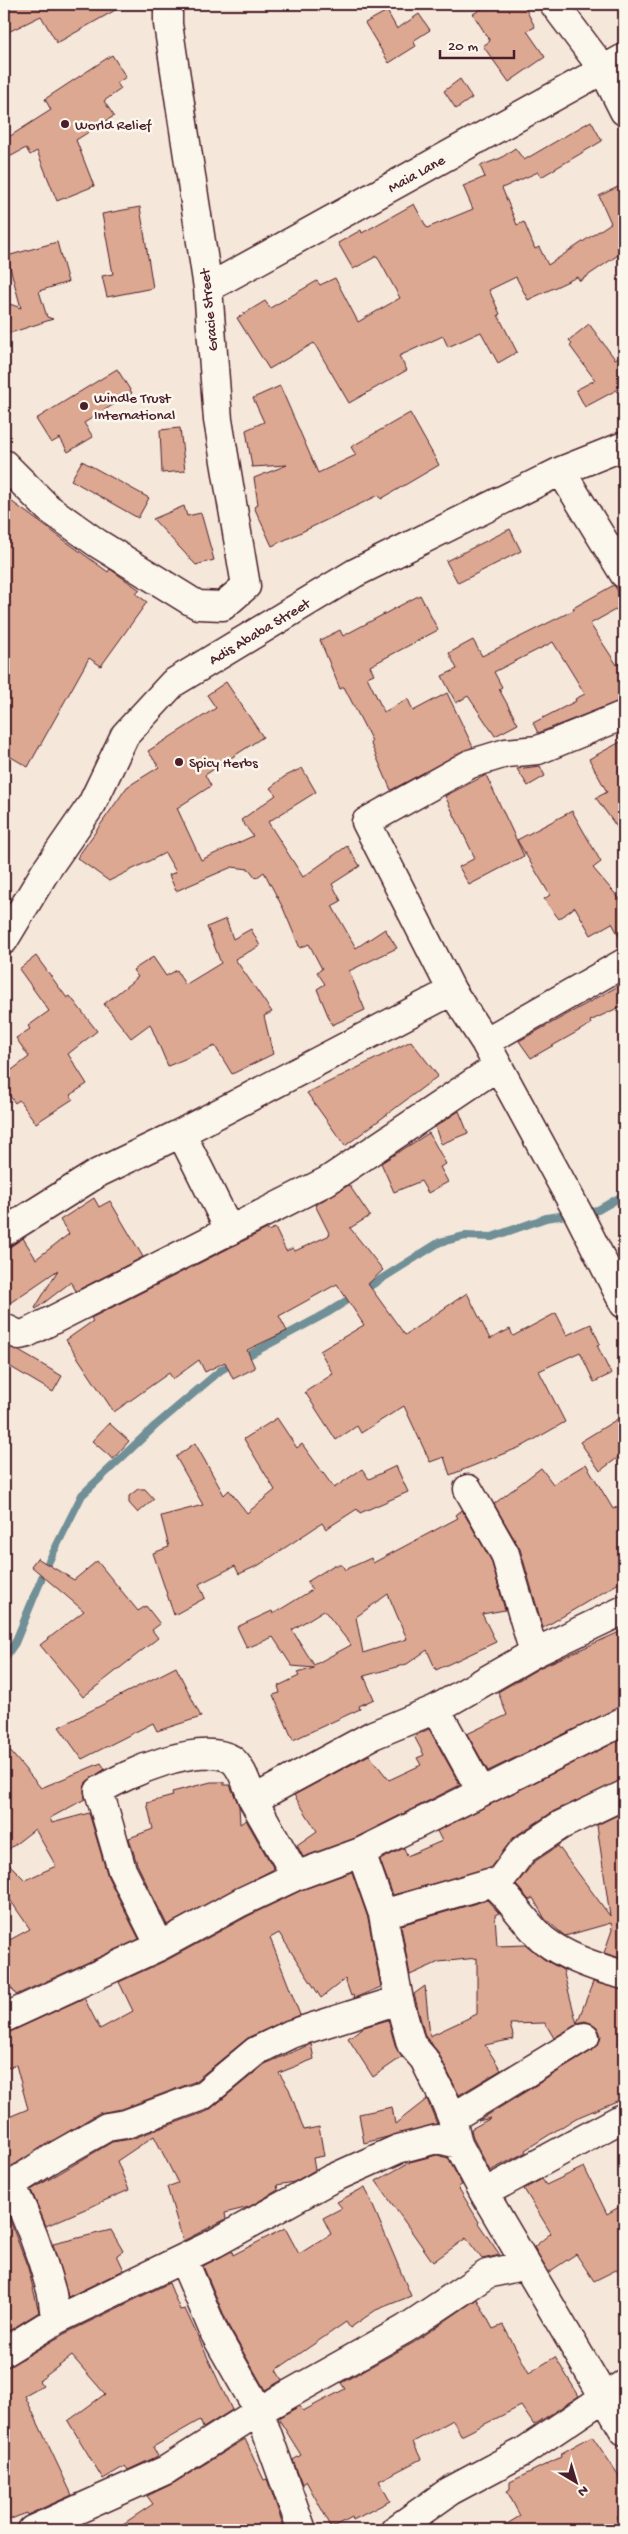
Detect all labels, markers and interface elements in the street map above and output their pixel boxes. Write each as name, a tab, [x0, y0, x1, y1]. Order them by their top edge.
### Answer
scale bar	[440, 28, 514, 60]
text: 20 m	[448, 38, 478, 56]
place label: World Relief	[75, 117, 152, 135]
marker: World Relief	[59, 118, 71, 130]
street label: Maia Lane	[385, 152, 449, 198]
street label: Gracie Street	[197, 266, 223, 352]
place label: Windle Trust International	[94, 390, 175, 425]
marker: Windle Trust International	[78, 400, 90, 412]
street label: Adis Ababa Street	[206, 594, 315, 670]
place label: Spicy Herbs	[189, 755, 258, 773]
marker: Spicy Herbs	[173, 756, 185, 768]
north arrow	[550, 2456, 600, 2506]
text: N	[574, 2481, 591, 2500]

